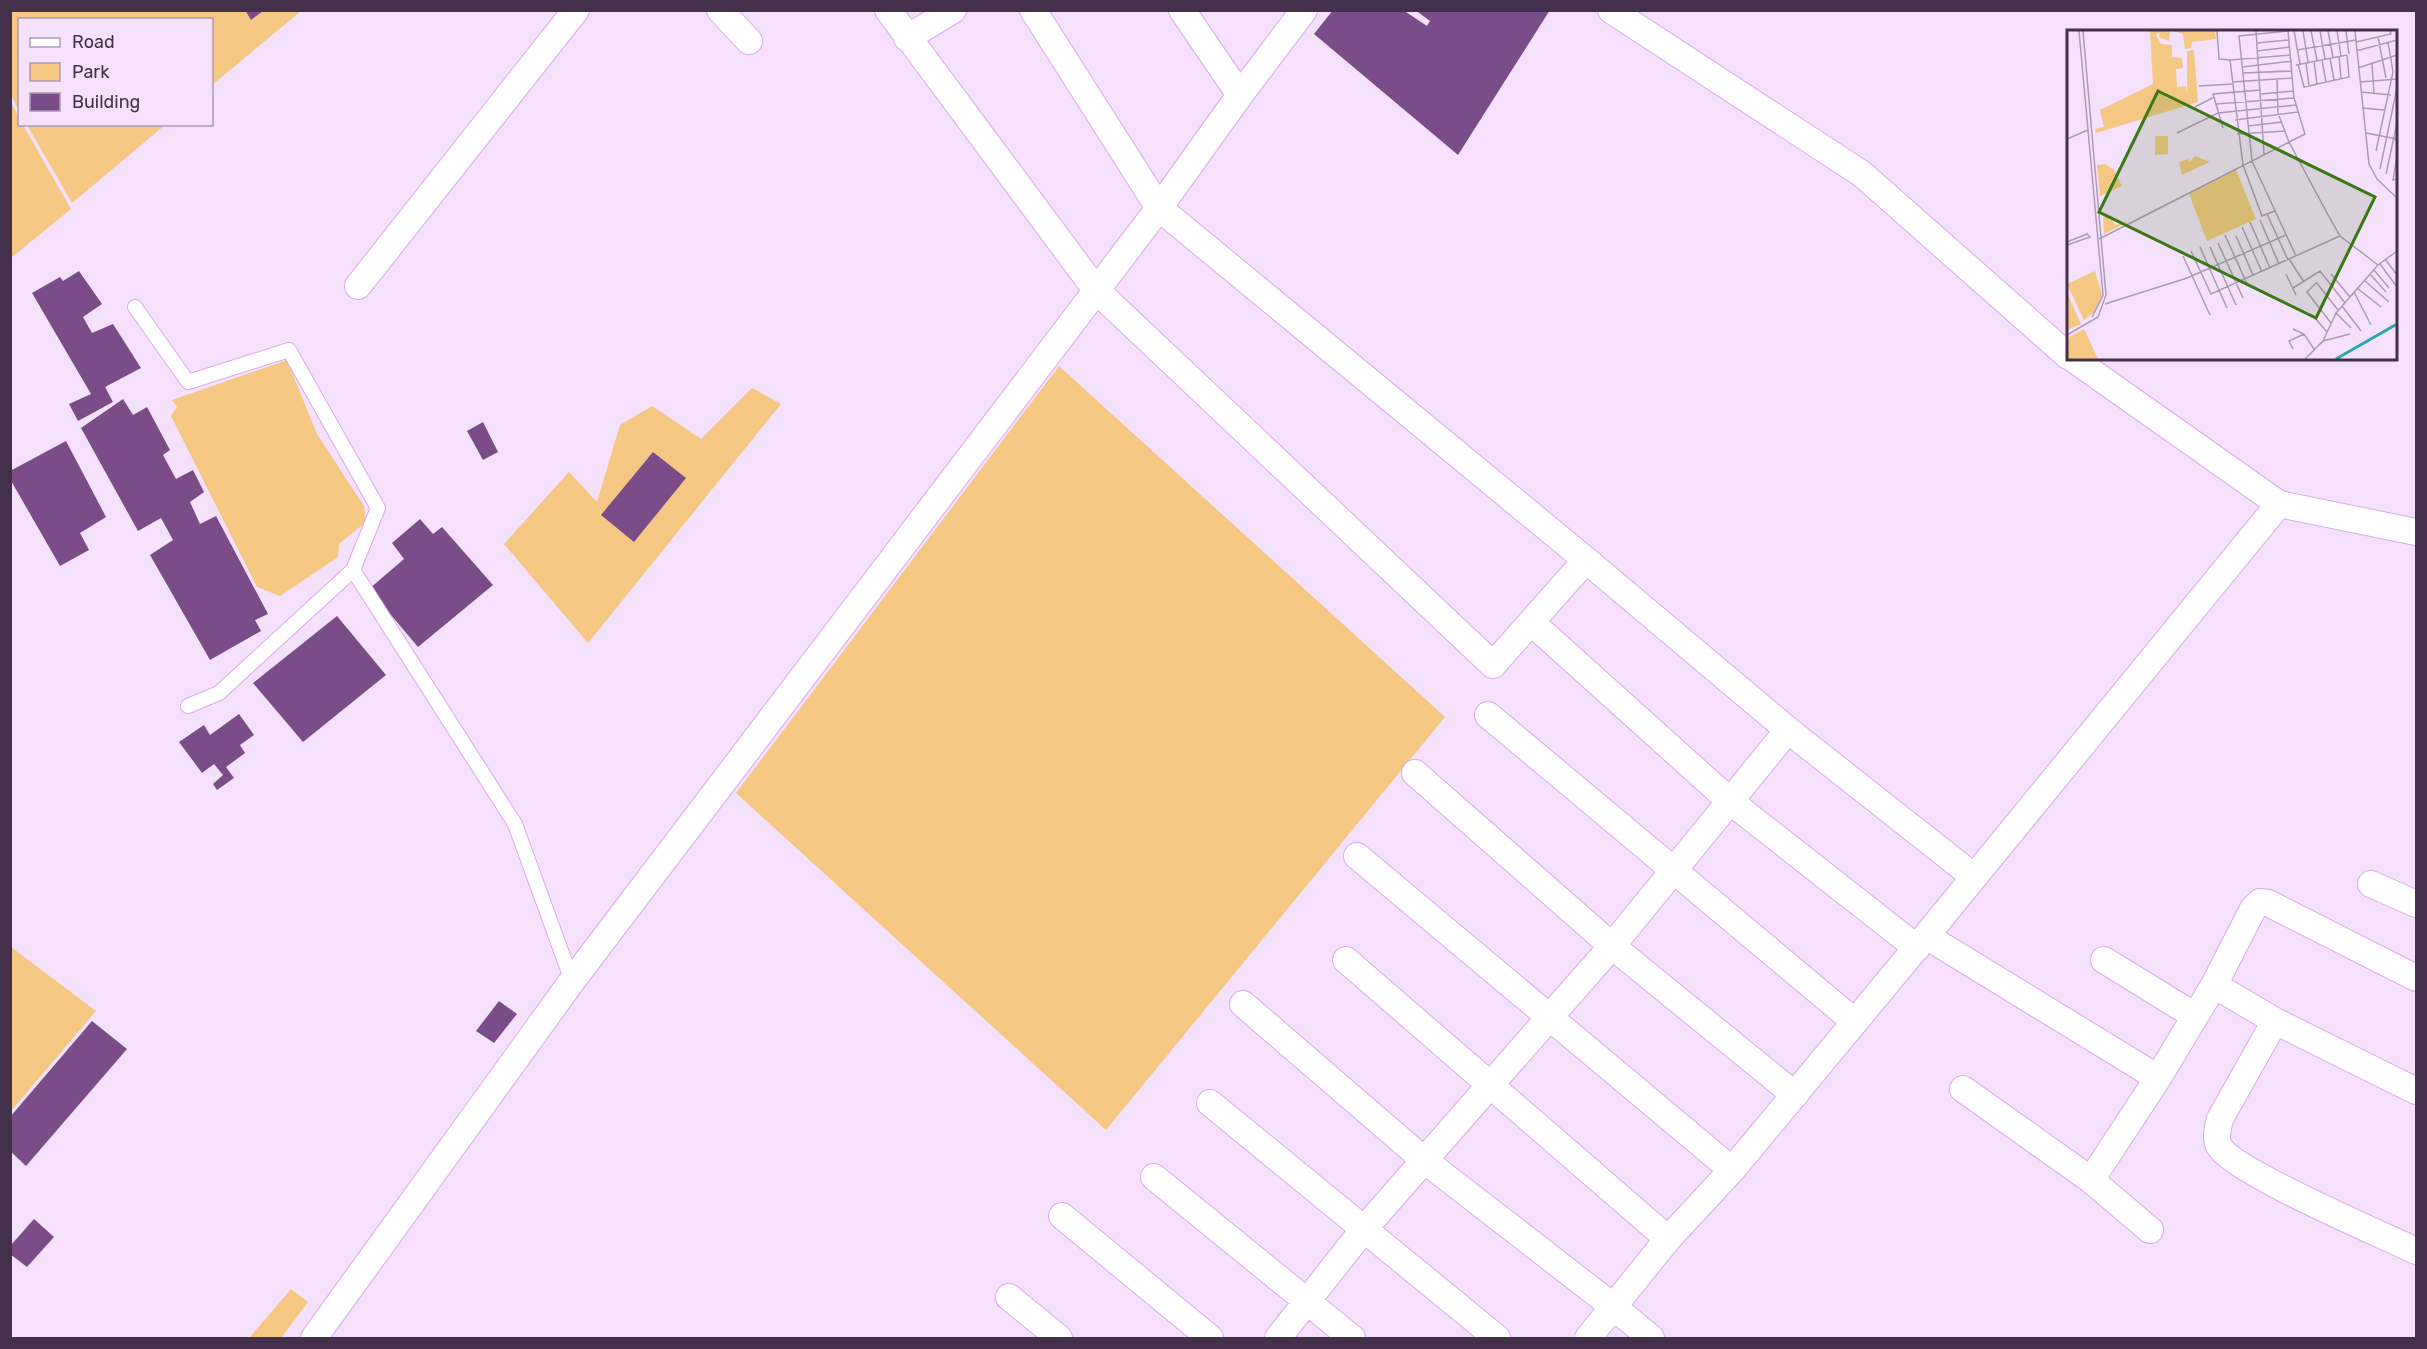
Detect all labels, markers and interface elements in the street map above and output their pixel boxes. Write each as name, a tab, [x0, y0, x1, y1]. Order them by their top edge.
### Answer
legend	[18, 18, 213, 126]
inset map	[2067, 30, 2397, 360]
text: Road	[72, 31, 115, 53]
text: Park	[72, 61, 110, 83]
text: Building	[72, 91, 140, 113]

